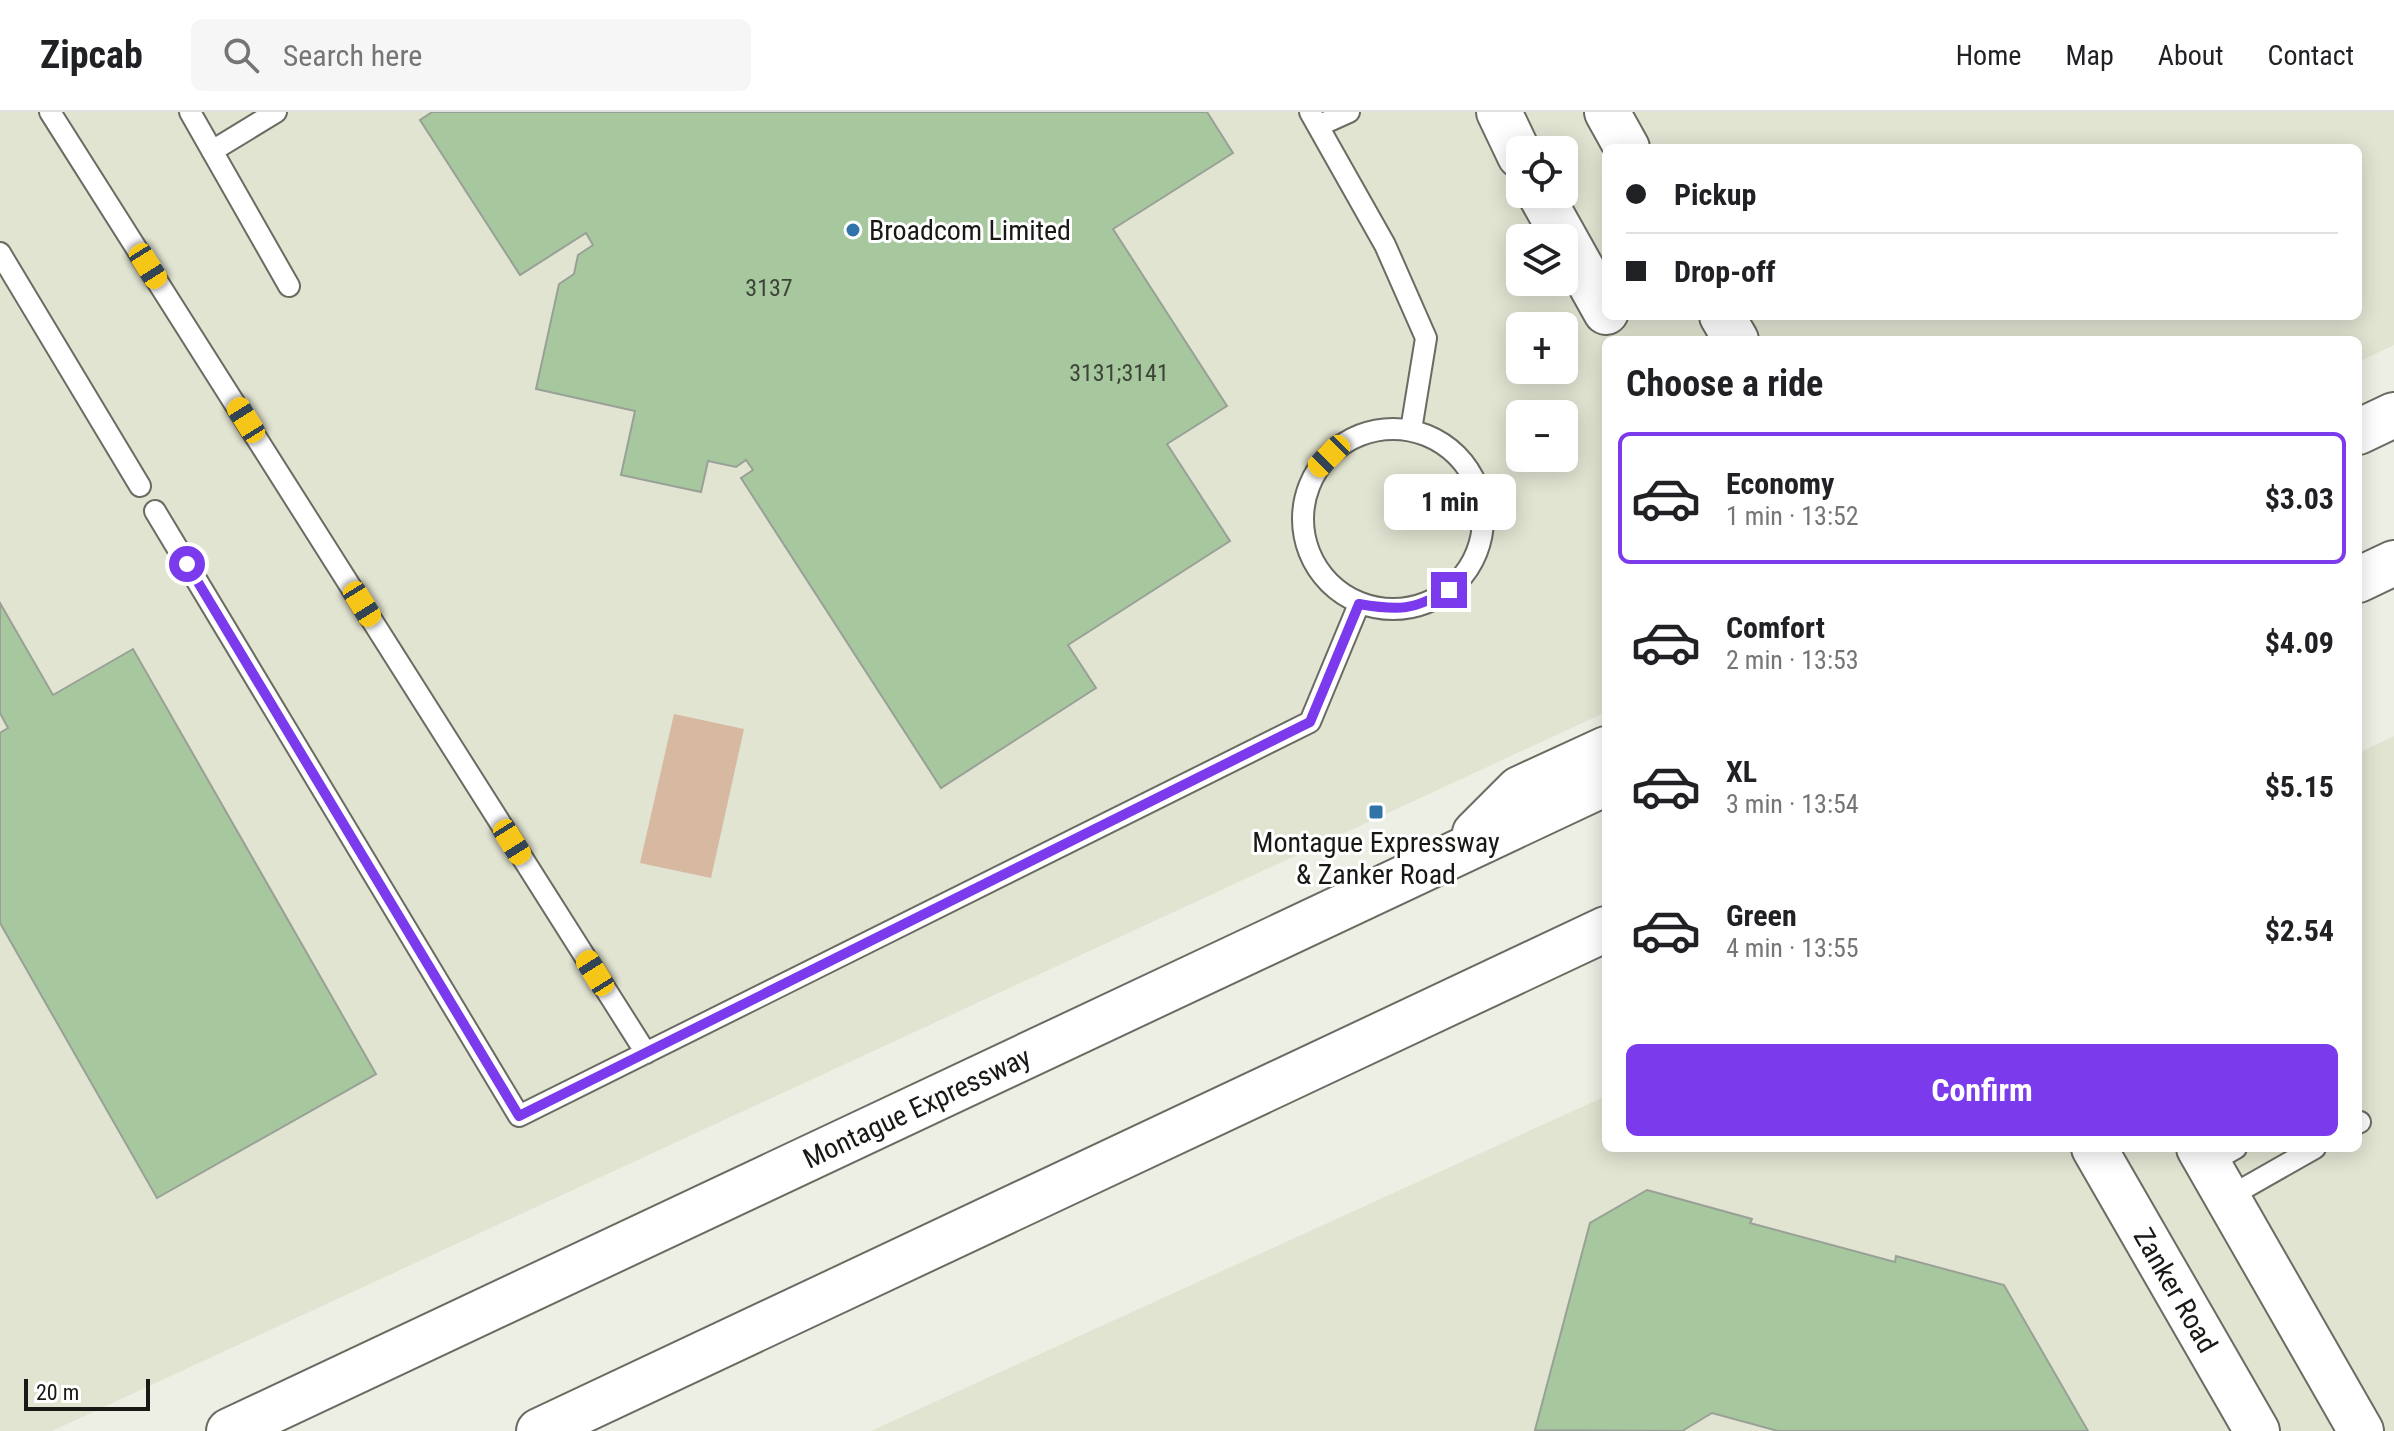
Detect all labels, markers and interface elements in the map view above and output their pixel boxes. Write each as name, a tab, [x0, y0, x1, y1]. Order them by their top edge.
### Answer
search box	[191, 19, 751, 91]
text: Zipcab	[40, 33, 143, 77]
icon: search	[219, 33, 263, 77]
text: Search here	[283, 38, 422, 73]
text: Home	[1956, 39, 2021, 72]
text: Map	[2065, 39, 2114, 72]
text: About	[2158, 39, 2224, 72]
text: Contact	[2268, 39, 2354, 72]
map controls	[1506, 136, 1578, 472]
button: locate	[1506, 136, 1578, 208]
text: Pickup	[1674, 177, 1756, 212]
place label: Broadcom Limited	[869, 214, 1071, 247]
marker: Broadcom Limited	[844, 221, 862, 239]
button: layers	[1506, 224, 1578, 296]
car	[125, 239, 171, 293]
text: Drop-off	[1674, 254, 1776, 289]
house number: 3137	[745, 274, 793, 302]
button: +	[1506, 312, 1578, 384]
house number: 3131;3141	[1069, 359, 1169, 387]
text: Choose a ride	[1626, 363, 1823, 405]
car	[223, 393, 269, 447]
button: −	[1506, 400, 1578, 472]
car	[1304, 431, 1354, 481]
icon: car	[1630, 462, 1702, 534]
text: Economy	[1726, 466, 1834, 501]
callout: 1 min	[1383, 474, 1515, 530]
text: $3.03	[2265, 481, 2334, 516]
text: 1 min	[1421, 487, 1479, 517]
text: 1 min · 13:52	[1726, 501, 1859, 531]
route start	[169, 546, 205, 582]
route end	[1431, 572, 1467, 608]
car	[339, 577, 385, 631]
icon: car	[1630, 606, 1702, 678]
text: Comfort	[1726, 610, 1825, 645]
text: $4.09	[2265, 625, 2334, 660]
text: 2 min · 13:53	[1726, 645, 1859, 675]
icon: car	[1630, 750, 1702, 822]
text: XL	[1726, 754, 1757, 789]
text: $5.15	[2265, 769, 2334, 804]
text: 3 min · 13:54	[1726, 789, 1859, 819]
marker: Montague Expressway & Zanker Road	[1367, 803, 1385, 821]
car	[489, 815, 535, 869]
place label: Montague Expressway & Zanker Road	[1252, 826, 1500, 891]
icon: car	[1630, 894, 1702, 966]
text: Green	[1726, 898, 1797, 933]
text: $2.54	[2265, 913, 2334, 948]
text: 4 min · 13:55	[1726, 933, 1859, 963]
car	[572, 946, 618, 1000]
street label: Montague Expressway	[798, 1040, 1036, 1175]
button: Confirm	[1626, 1044, 2338, 1136]
street label: Zanker Road	[2127, 1222, 2225, 1358]
scale bar	[24, 1375, 150, 1411]
text: 20 m	[36, 1380, 79, 1405]

